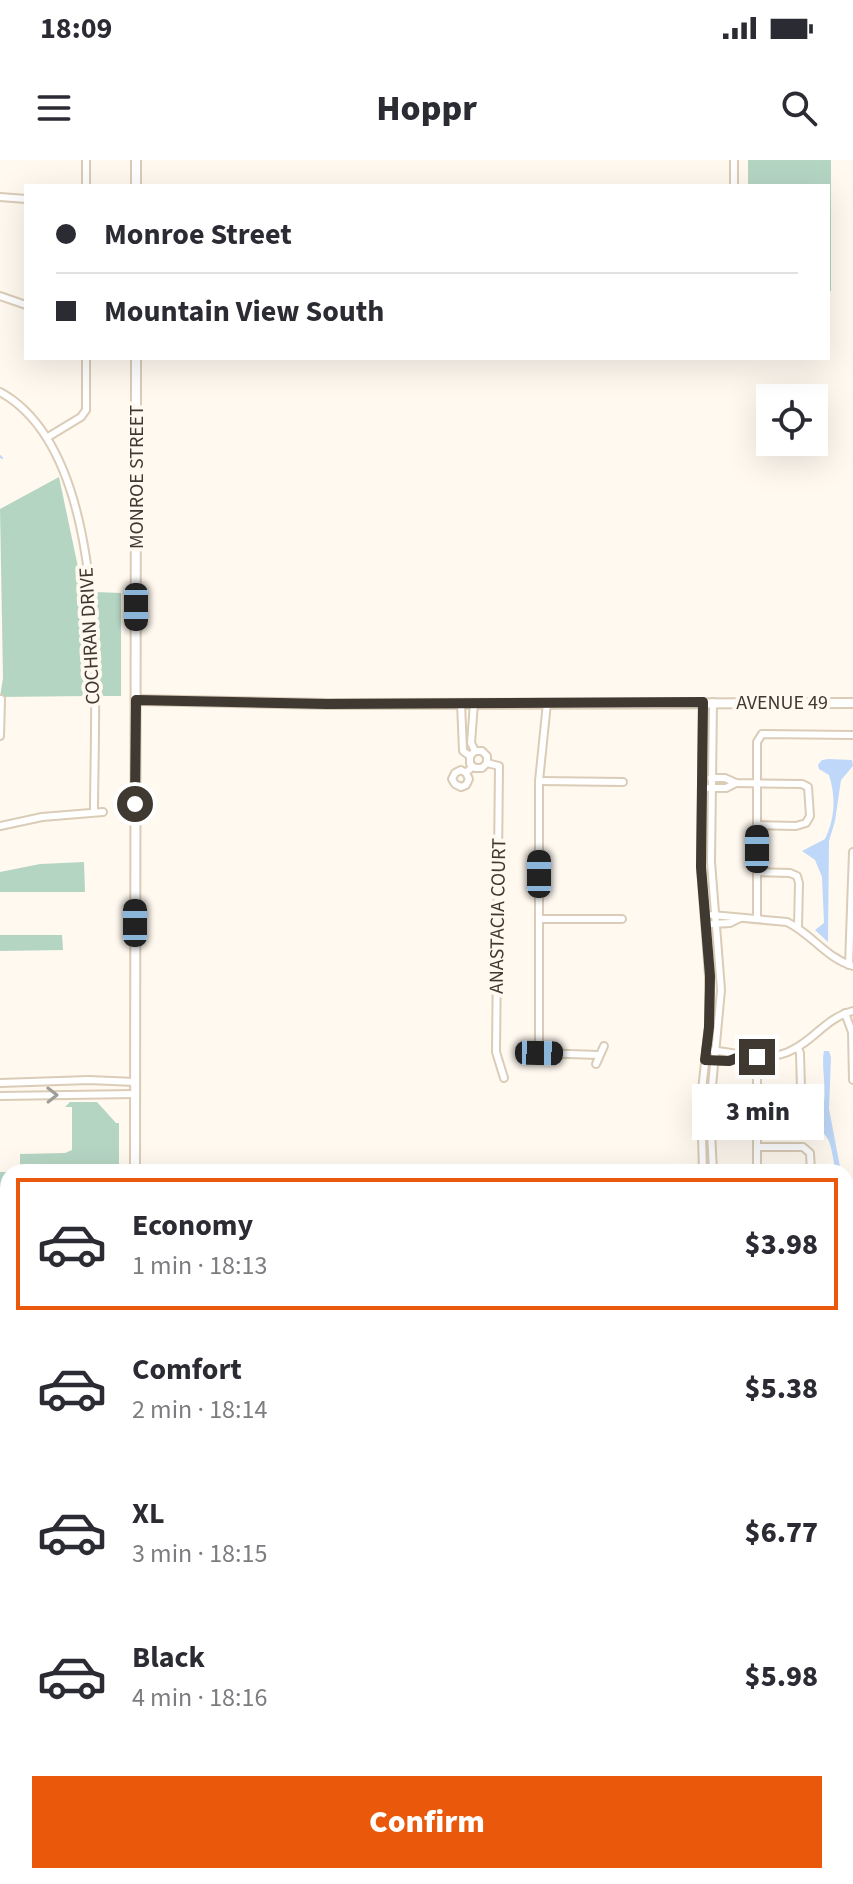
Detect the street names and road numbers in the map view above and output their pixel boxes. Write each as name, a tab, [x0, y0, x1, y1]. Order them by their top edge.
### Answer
street label: MONROE STREET	[123, 405, 151, 549]
street label: COCHRAN DRIVE	[72, 567, 108, 705]
street label: AVENUE 49	[736, 689, 828, 717]
street label: ANASTACIA COURT	[483, 838, 513, 994]

